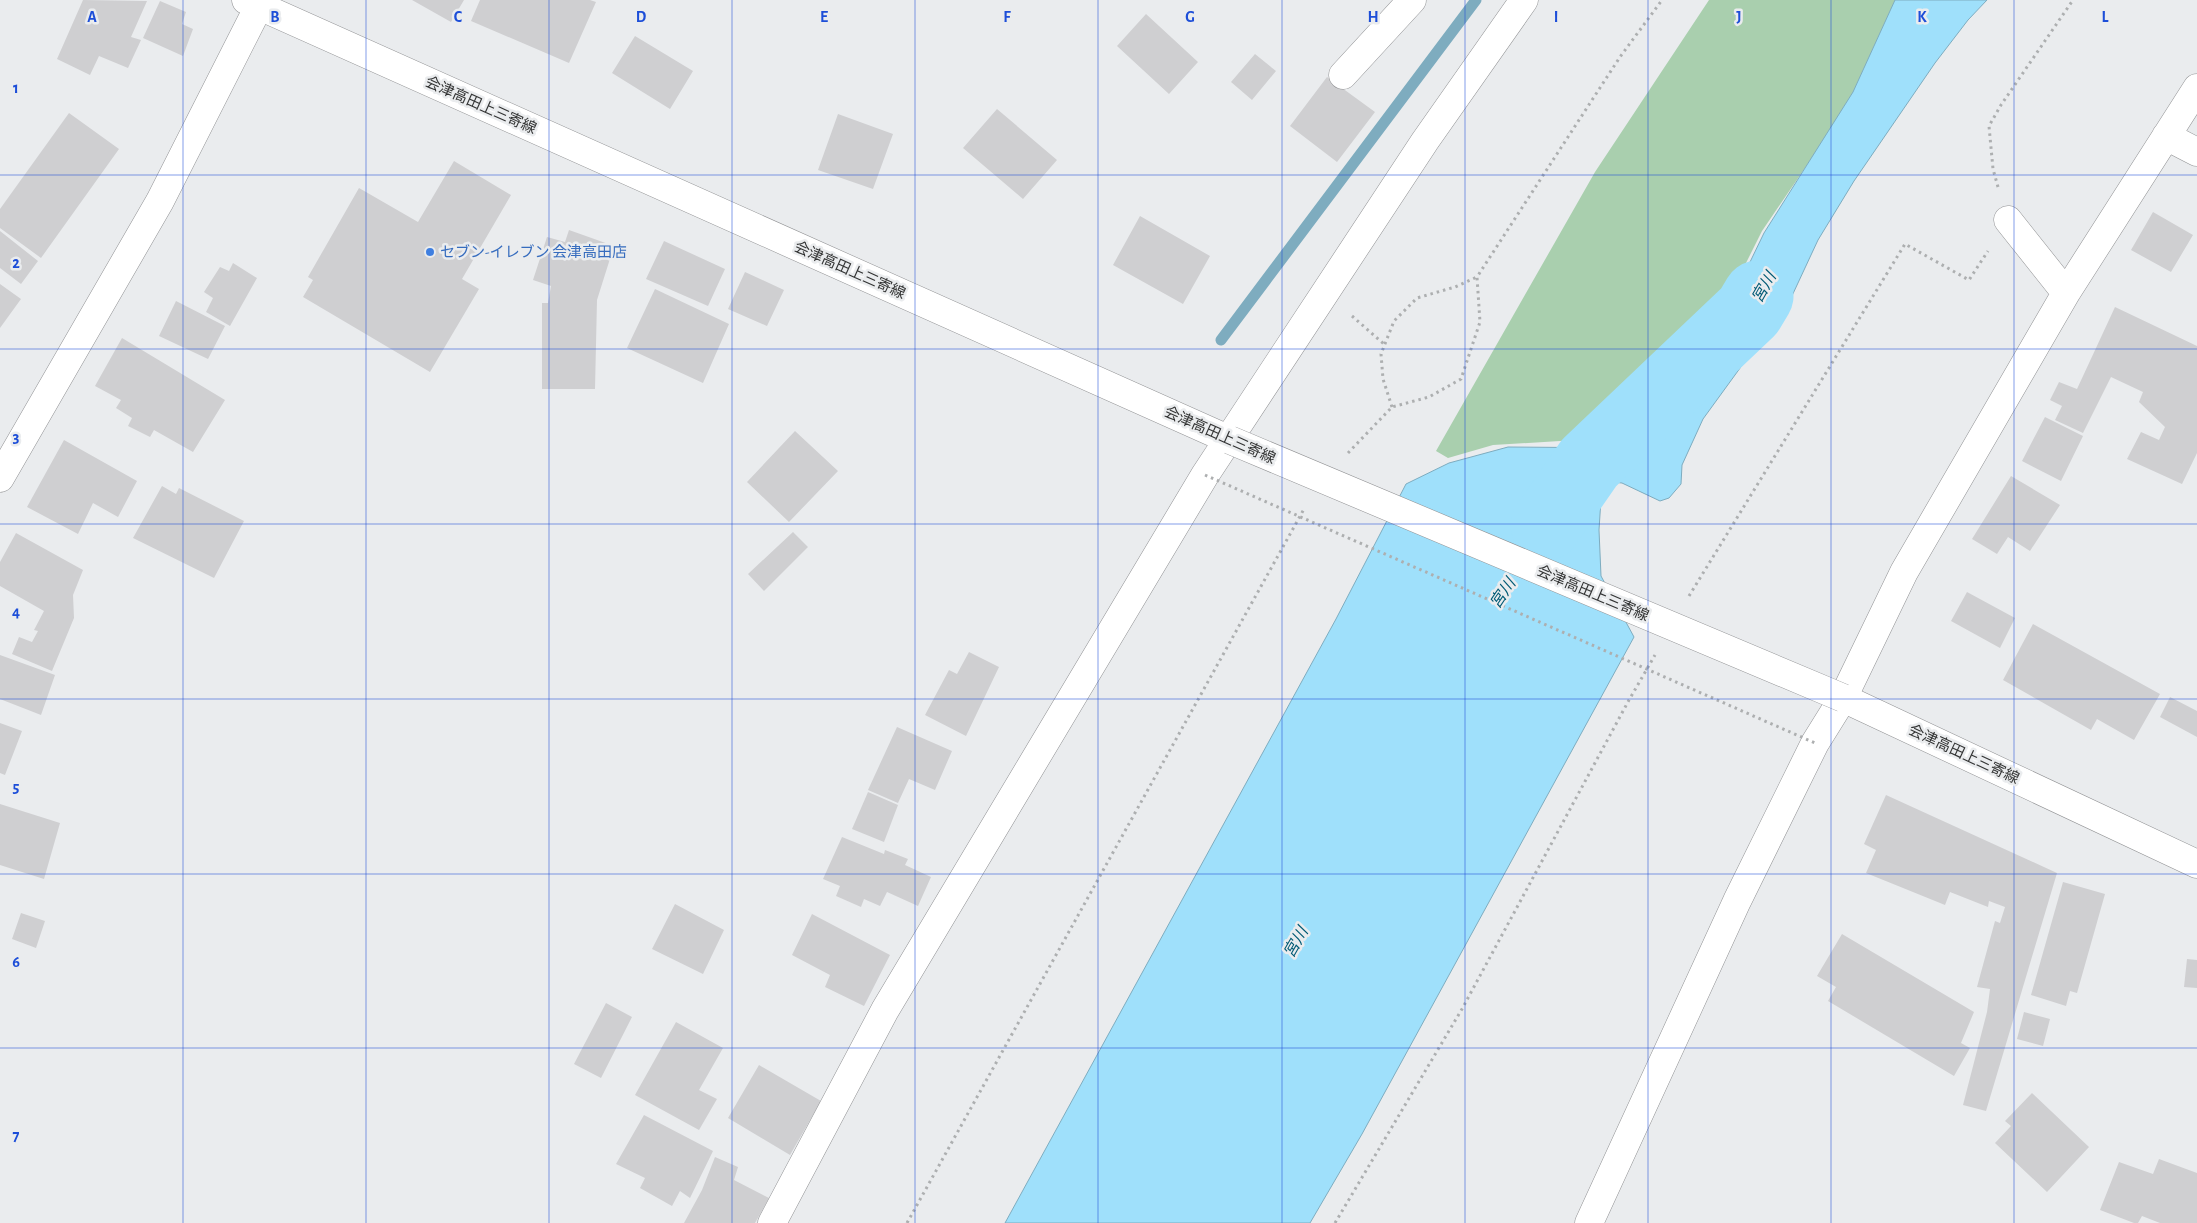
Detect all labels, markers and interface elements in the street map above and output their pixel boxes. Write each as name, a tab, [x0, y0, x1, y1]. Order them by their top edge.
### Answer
text: A	[87, 9, 97, 25]
text: B	[270, 9, 280, 25]
text: C	[454, 9, 463, 25]
text: D	[636, 9, 647, 25]
text: E	[820, 9, 828, 25]
text: F	[1003, 9, 1011, 25]
text: G	[1185, 9, 1195, 25]
text: H	[1367, 9, 1379, 25]
text: I	[1554, 9, 1558, 25]
text: J	[1736, 9, 1742, 25]
text: K	[1917, 9, 1927, 25]
text: L	[2102, 9, 2109, 25]
street label: 会津高田上三寄線	[423, 73, 539, 137]
text: 1	[13, 80, 19, 96]
street label: 会津高田上三寄線	[792, 238, 908, 302]
place label: セブン-イレブン 会津高田店	[440, 244, 627, 260]
marker: セブン-イレブン 会津高田店	[424, 246, 436, 258]
text: 2	[12, 255, 20, 271]
water label: 宮川	[1748, 267, 1780, 305]
street label: 会津高田上三寄線	[1162, 403, 1278, 467]
text: 3	[13, 429, 20, 445]
street label: 会津高田上三寄線	[1535, 562, 1651, 624]
water label: 宮川	[1486, 574, 1520, 611]
text: 4	[12, 604, 20, 620]
street label: 会津高田上三寄線	[1906, 721, 2022, 787]
text: 5	[13, 779, 20, 795]
water label: 宮川	[1280, 922, 1312, 960]
text: 6	[12, 954, 20, 970]
text: 7	[13, 1128, 20, 1144]

